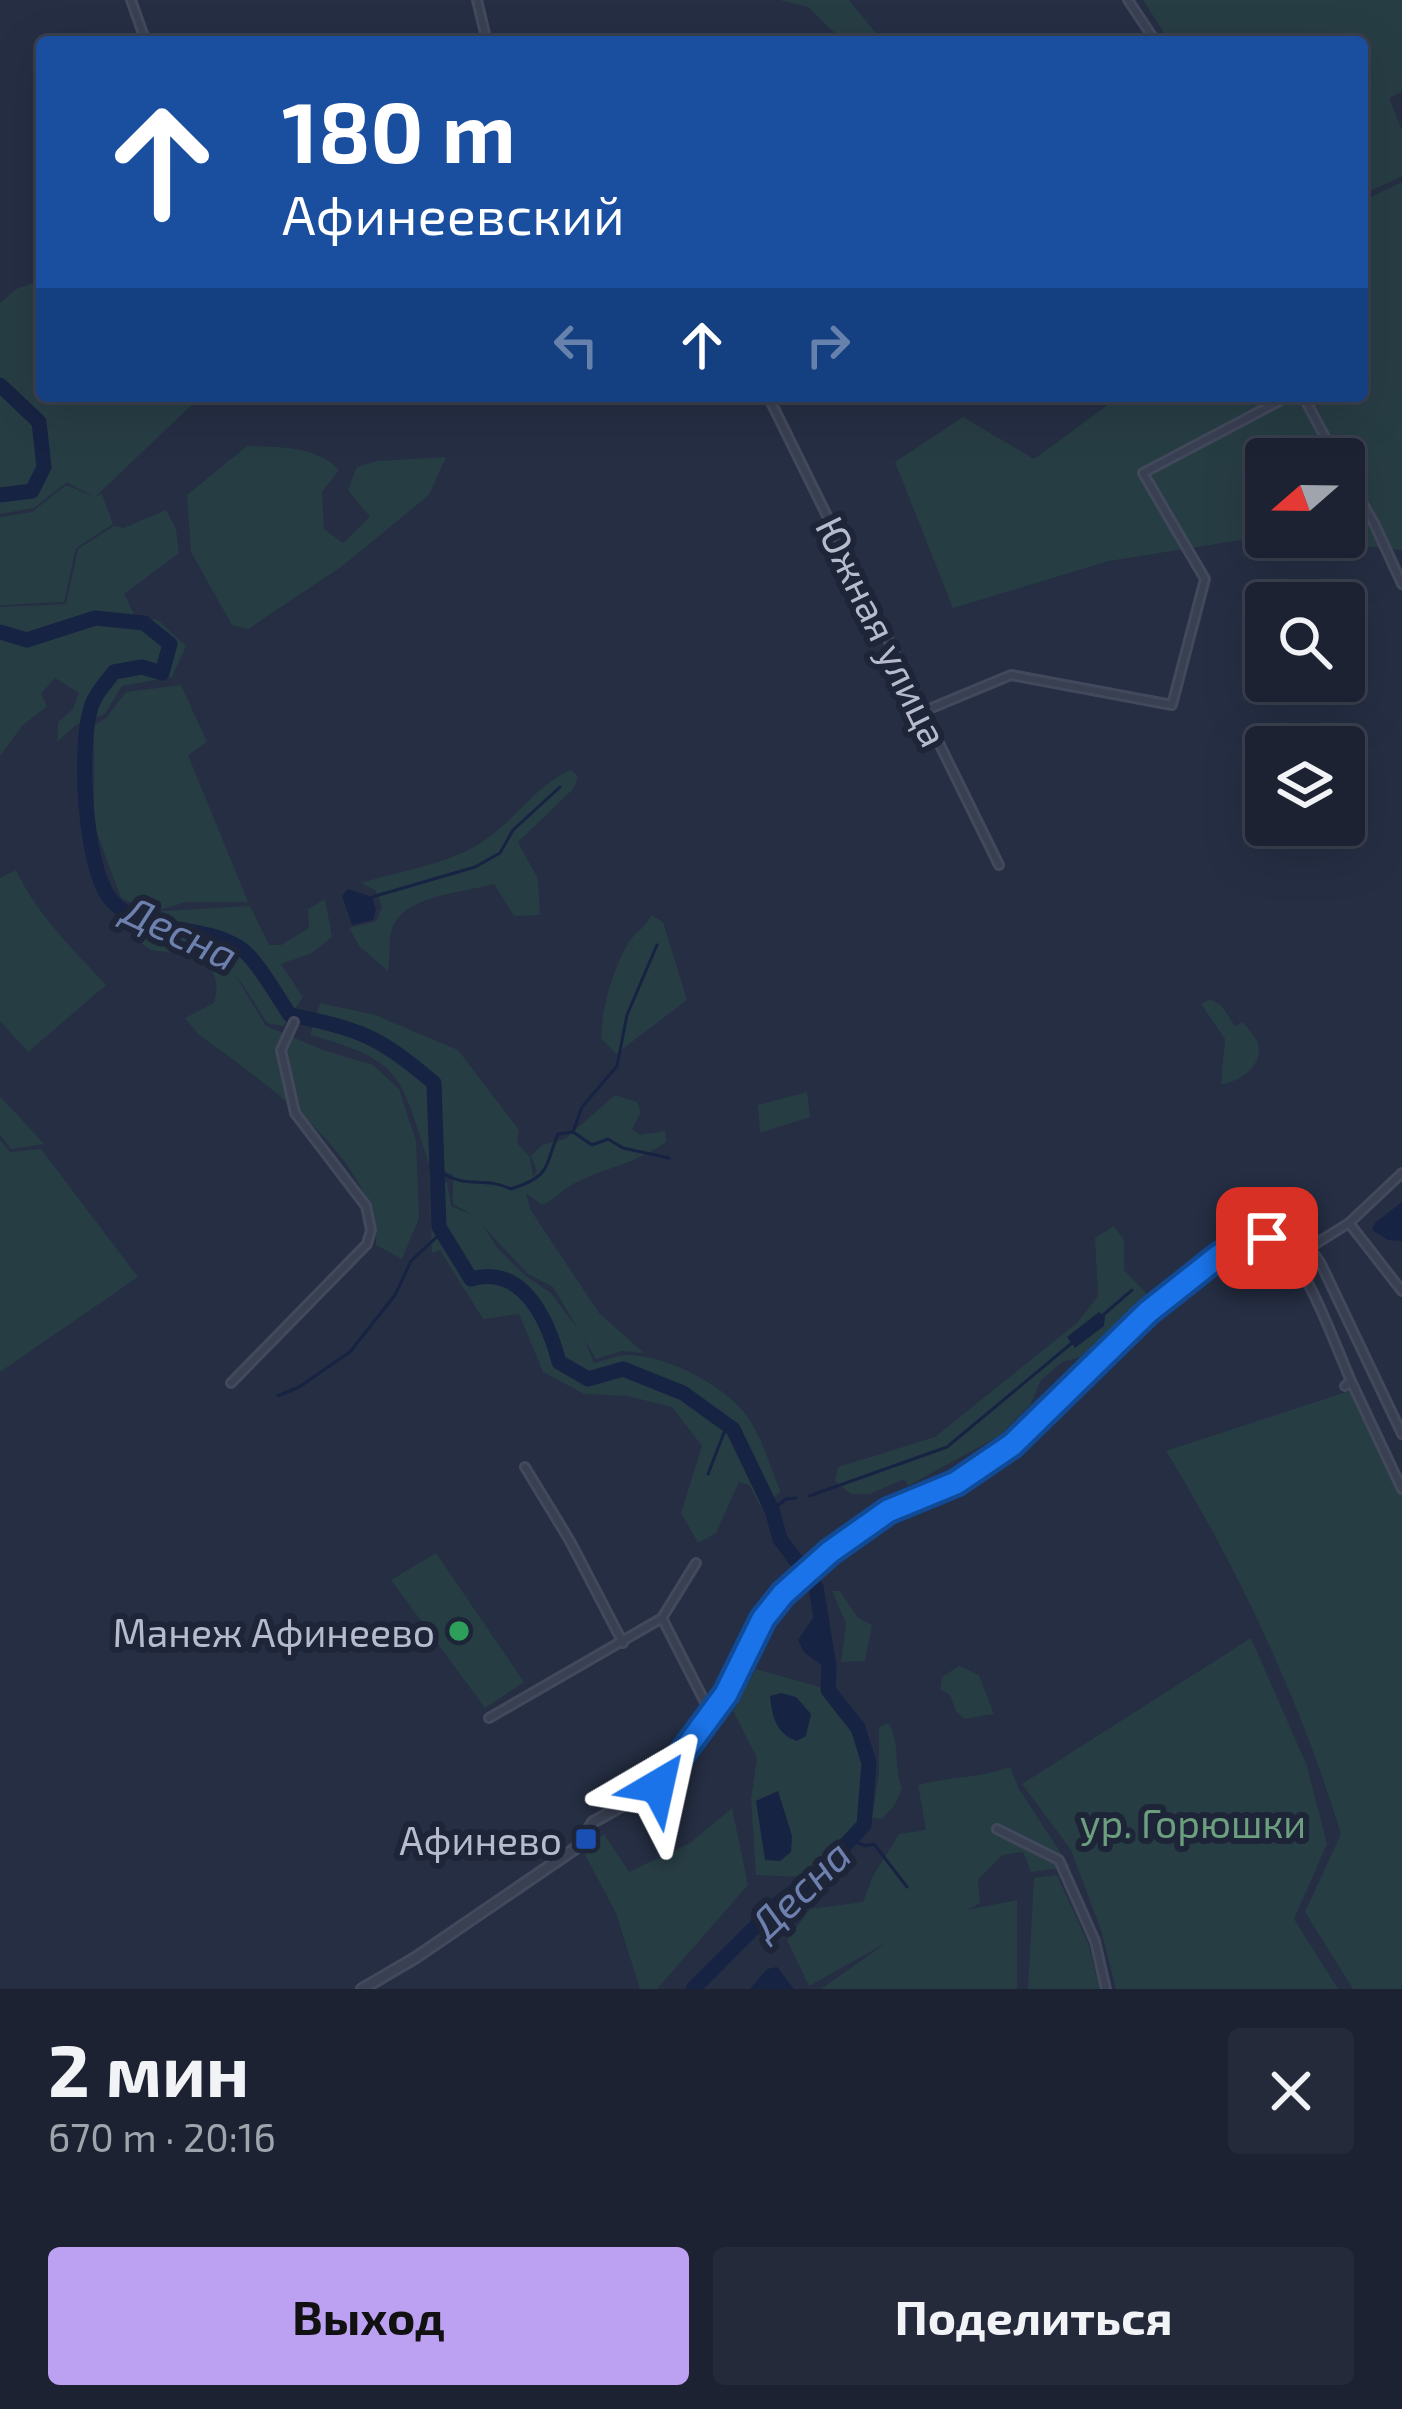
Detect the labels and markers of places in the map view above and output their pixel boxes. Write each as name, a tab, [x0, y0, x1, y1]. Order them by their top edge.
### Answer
pin	[1216, 1187, 1318, 1289]
place label: Манеж Афинеево	[112, 1608, 435, 1655]
marker: Манеж Афинеево	[446, 1618, 472, 1644]
place label: Афинево	[399, 1816, 562, 1863]
marker: Афинево	[573, 1826, 599, 1852]

